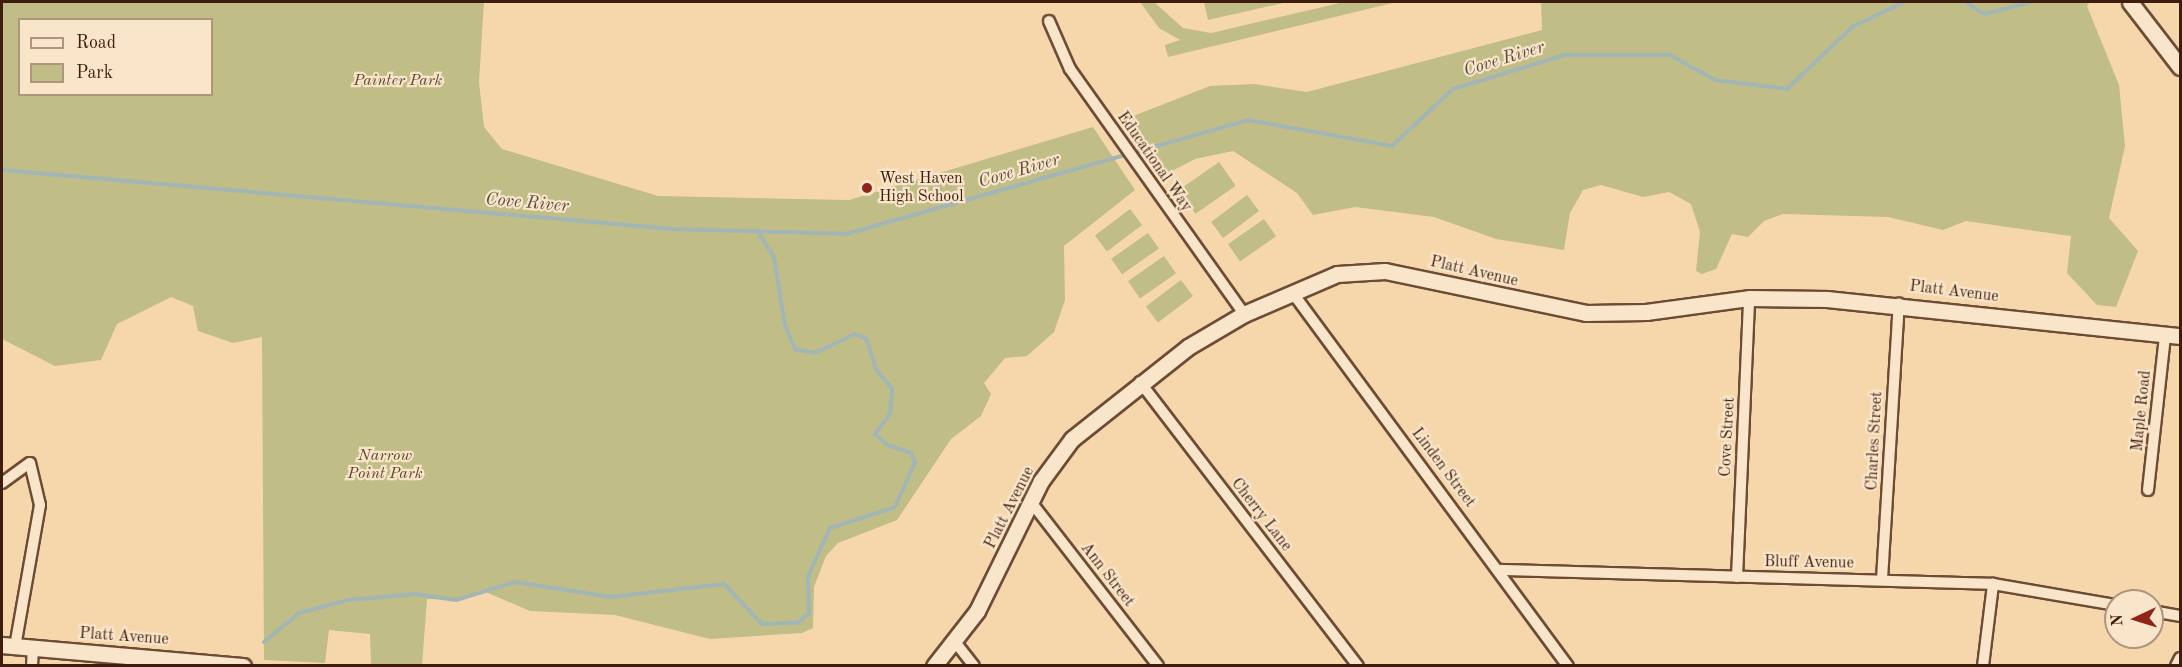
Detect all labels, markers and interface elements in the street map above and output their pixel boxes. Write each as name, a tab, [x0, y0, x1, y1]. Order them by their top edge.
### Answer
legend	[18, 18, 213, 96]
text: Road	[76, 34, 116, 52]
water label: Cove River	[1461, 36, 1547, 82]
text: Park	[76, 64, 113, 82]
park label: Painter Park	[354, 71, 442, 91]
street label: Educational Way	[1112, 108, 1196, 216]
water label: Cove River	[976, 149, 1062, 193]
place label: West Haven High School	[879, 169, 964, 207]
marker: West Haven High School	[860, 181, 874, 195]
water label: Cove River	[484, 189, 570, 217]
street label: Platt Avenue	[1428, 253, 1520, 291]
street label: Platt Avenue	[1908, 277, 2000, 307]
street label: Maple Road	[2128, 370, 2156, 452]
street label: Charles Street	[1863, 391, 1887, 491]
street label: Cove Street	[1716, 397, 1740, 477]
street label: Linden Street	[1407, 424, 1479, 512]
park label: Narrow Point Park	[347, 446, 423, 484]
street label: Platt Avenue	[981, 464, 1039, 552]
street label: Cherry Lane	[1227, 475, 1295, 555]
street label: Ann Street	[1076, 539, 1138, 611]
street label: Bluff Avenue	[1764, 553, 1854, 573]
north arrow	[2104, 589, 2164, 649]
text: N	[2110, 613, 2126, 627]
street label: Platt Avenue	[79, 624, 169, 650]

